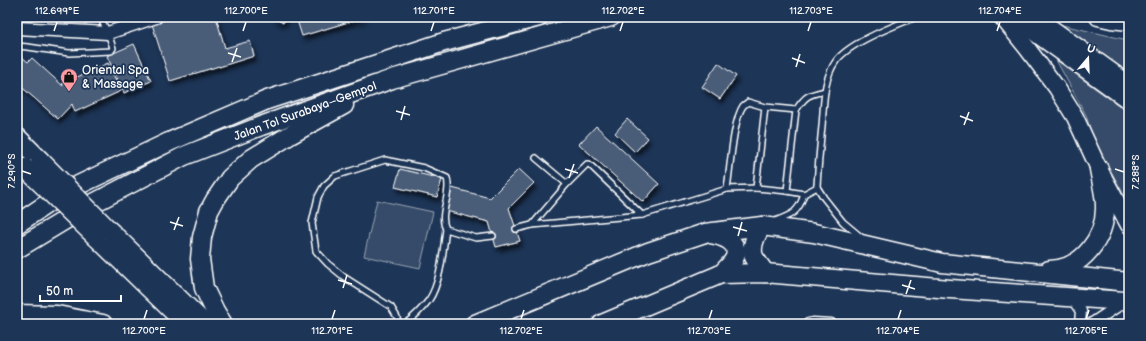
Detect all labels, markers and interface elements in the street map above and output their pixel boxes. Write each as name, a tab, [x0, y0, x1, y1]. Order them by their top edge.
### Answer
text: 112.699°E	[35, 5, 80, 17]
text: 112.700°E	[224, 5, 268, 17]
text: 112.701°E	[413, 5, 455, 17]
text: 112.702°E	[601, 5, 645, 17]
text: 112.703°E	[789, 5, 833, 17]
text: 112.704°E	[978, 5, 1022, 17]
north arrow	[1068, 38, 1108, 78]
text: U	[1085, 42, 1097, 56]
place label: Oriental Spa & Massage	[82, 63, 149, 92]
shop icon: Oriental Spa & Massage	[59, 67, 79, 92]
street label: Jalan Tol Surabaya–Gempol	[232, 79, 379, 144]
text: 7.290°S	[6, 153, 18, 189]
text: 7.288°S	[1130, 154, 1142, 190]
scale bar	[40, 277, 121, 303]
text: 50 m	[46, 284, 73, 299]
text: 112.700°E	[122, 325, 166, 337]
text: 112.701°E	[311, 325, 353, 337]
text: 112.702°E	[499, 325, 543, 337]
text: 112.703°E	[687, 325, 731, 337]
text: 112.704°E	[876, 325, 920, 337]
text: 112.705°E	[1064, 325, 1108, 337]

